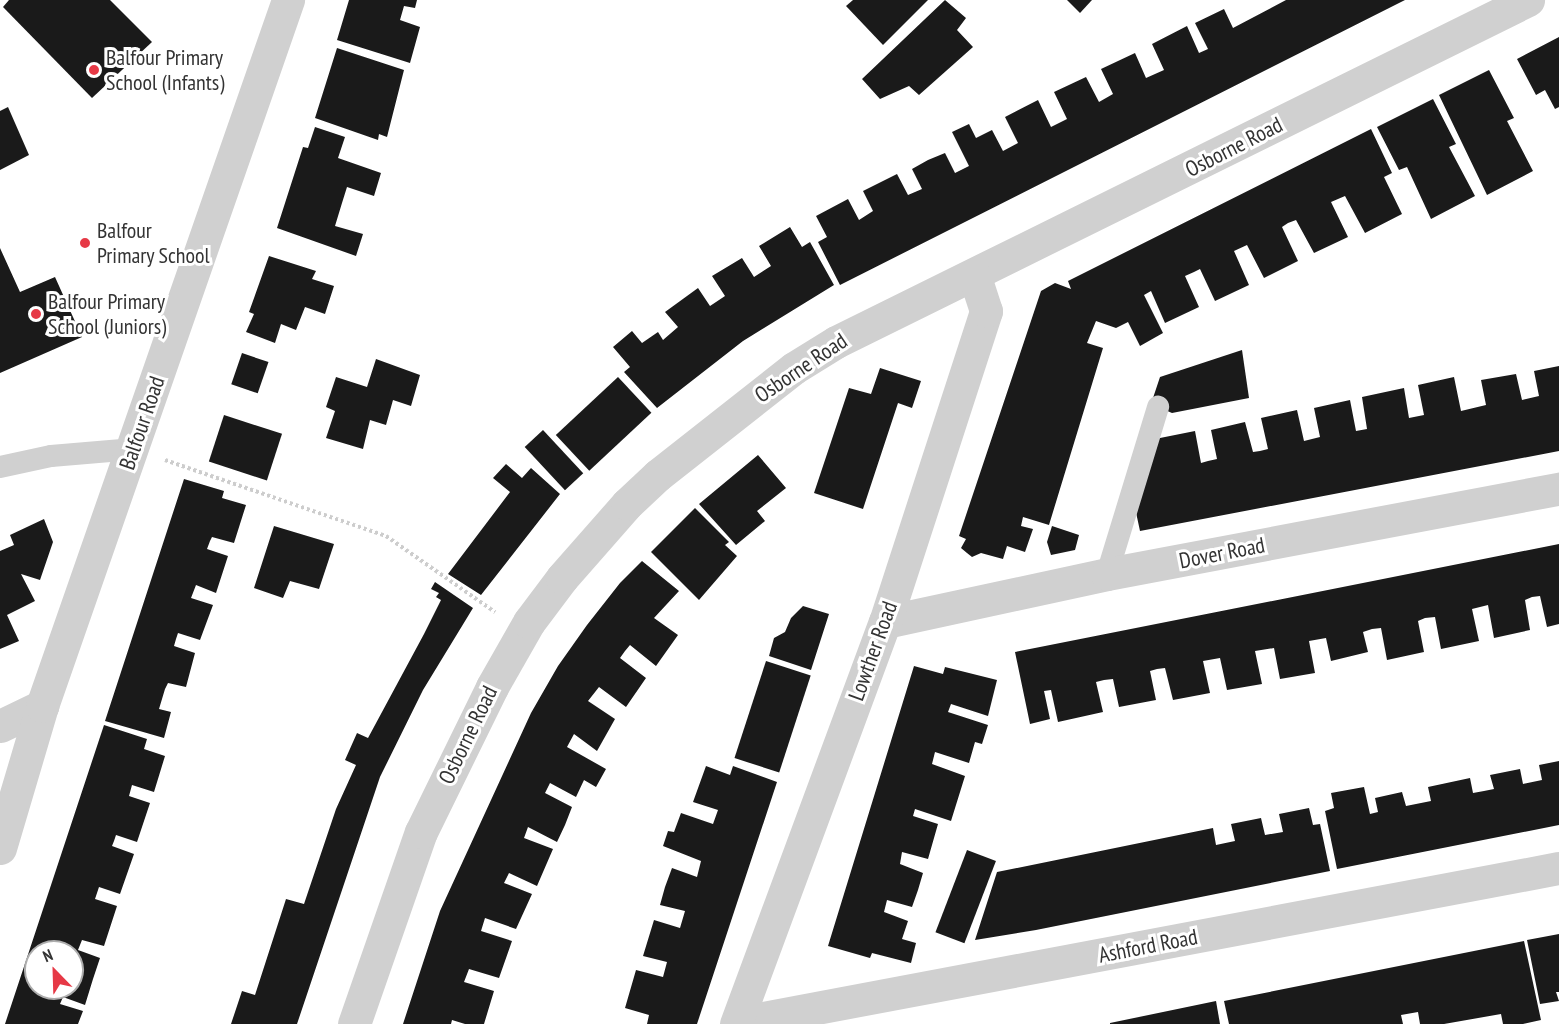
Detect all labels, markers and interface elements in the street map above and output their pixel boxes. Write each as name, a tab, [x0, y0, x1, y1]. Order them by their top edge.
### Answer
place label: Balfour Primary School (Infants)	[106, 44, 224, 96]
marker: Balfour Primary School (Infants)	[87, 63, 101, 77]
street label: Osborne Road	[1181, 111, 1287, 183]
place label: Balfour Primary School	[97, 217, 210, 268]
marker: Balfour Primary School	[78, 236, 92, 250]
place label: Balfour Primary School (Juniors)	[48, 288, 166, 340]
marker: Balfour Primary School (Juniors)	[29, 307, 43, 321]
street label: Osborne Road	[750, 328, 852, 408]
street label: Balfour Road	[114, 373, 170, 473]
street label: Dover Road	[1177, 532, 1267, 574]
street label: Lowther Road	[843, 598, 903, 704]
street label: Osborne Road	[433, 682, 503, 788]
street label: Ashford Road	[1096, 923, 1200, 969]
north arrow	[24, 940, 84, 1000]
text: N	[40, 944, 56, 966]

